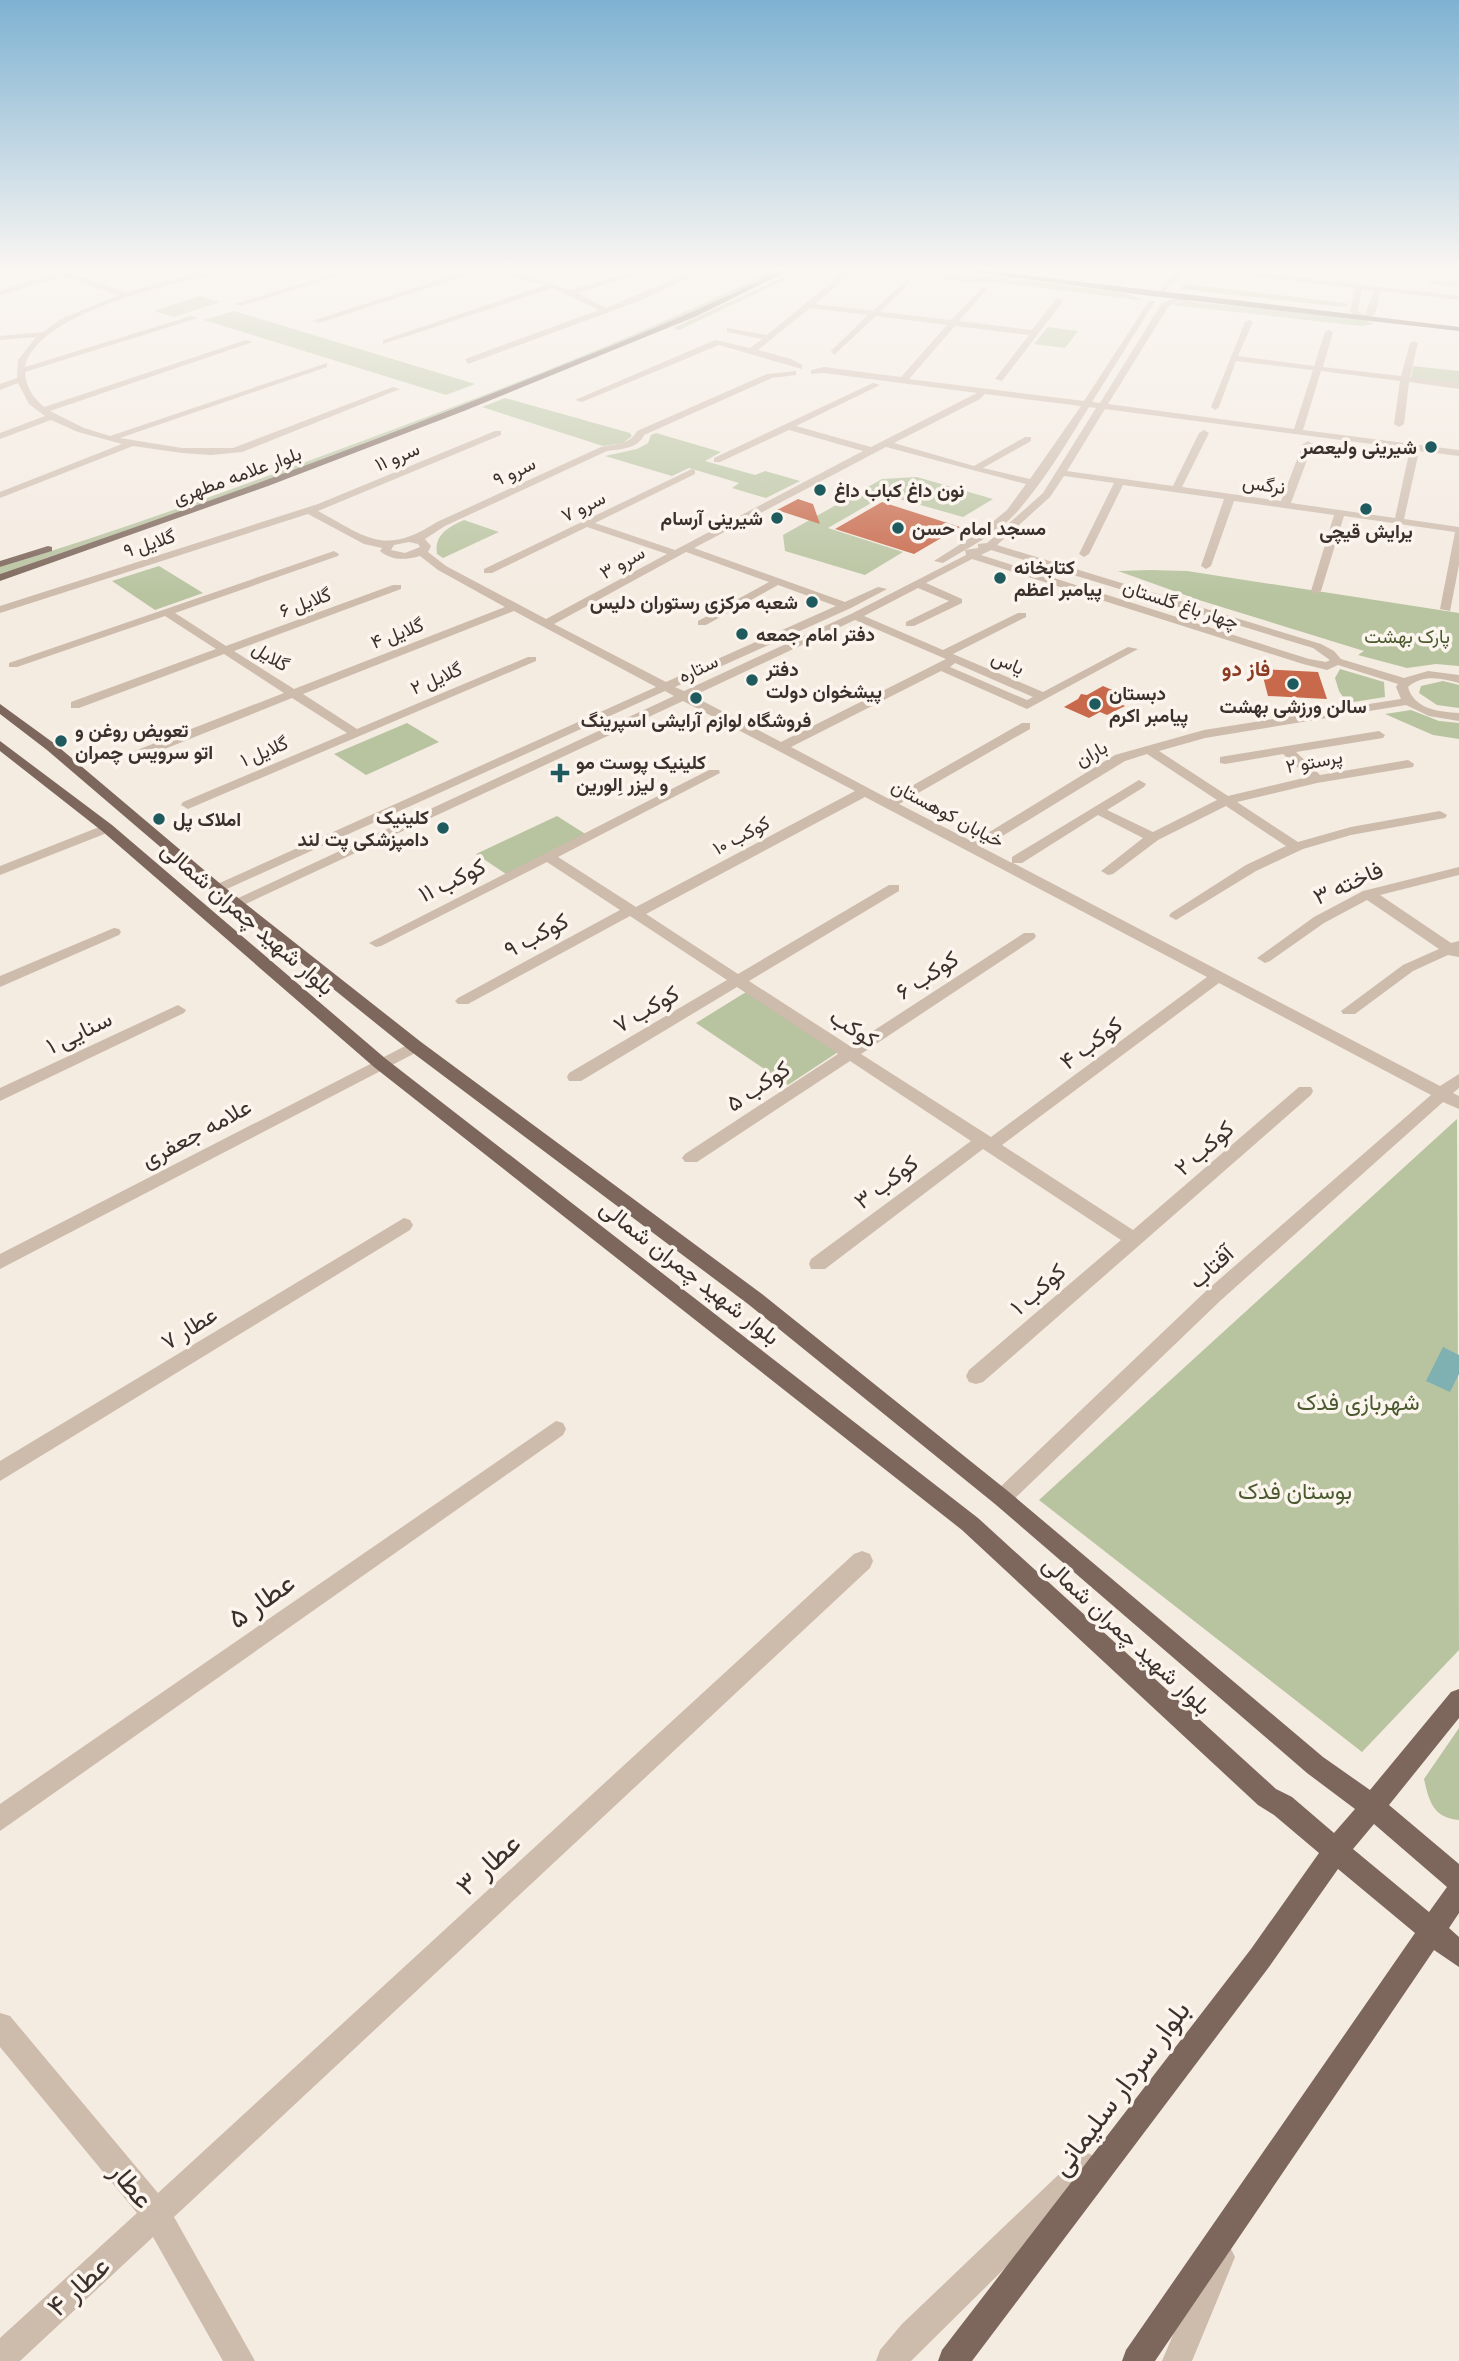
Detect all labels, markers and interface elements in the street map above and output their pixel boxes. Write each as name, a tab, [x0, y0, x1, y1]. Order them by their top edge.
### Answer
place label: شیرینی ولیعصر	[1300, 436, 1417, 460]
street label: سرو ۱۱	[371, 437, 423, 476]
marker: شیرینی ولیعصر	[1423, 439, 1439, 455]
street label: بلوار علامه مطهری	[170, 442, 305, 509]
street label: سرو ۹	[489, 452, 539, 491]
street label: نرگس	[1241, 470, 1287, 499]
place label: نون داغ کباب داغ	[834, 479, 964, 503]
marker: نون داغ کباب داغ	[812, 482, 828, 498]
street label: سرو ۷	[557, 486, 609, 527]
marker: یرایش قیچی	[1358, 501, 1374, 517]
place label: شیرینی آرسام	[661, 507, 763, 531]
marker: شیرینی آرسام	[769, 510, 785, 526]
place label: مسجد امام حسن	[912, 517, 1046, 541]
marker: مسجد امام حسن	[890, 520, 906, 536]
place label: یرایش قیچی	[1319, 520, 1413, 545]
street label: گلایل ۹	[120, 524, 178, 563]
street label: سرو ۳	[596, 541, 649, 584]
place label: کتابخانه پیامبر اعظم	[1014, 556, 1102, 603]
marker: کتابخانه پیامبر اعظم	[992, 570, 1008, 586]
street label: چهار باغ گلستان	[1120, 575, 1242, 636]
street label: گلایل ۶	[276, 583, 334, 622]
place label: شعبه مرکزی رستوران دلیس	[590, 591, 798, 615]
marker: شعبه مرکزی رستوران دلیس	[804, 594, 820, 610]
street label: گلایل ۴	[367, 613, 427, 654]
place label: دفتر امام جمعه	[756, 623, 875, 647]
park label: پارک بهشت	[1364, 625, 1450, 650]
marker: دفتر امام جمعه	[734, 626, 750, 642]
street label: گلایل	[248, 636, 293, 677]
street label: یاس	[988, 645, 1028, 680]
street label: ستاره	[675, 649, 722, 688]
street label: گلایل ۲	[407, 657, 465, 700]
district label: فاز دو	[1222, 657, 1270, 682]
place label: دفتر پیشخوان دولت	[765, 658, 882, 705]
marker: دفتر پیشخوان دولت	[744, 672, 760, 688]
marker: سالن ورزشی بهشت	[1285, 676, 1301, 692]
place label: دبستان پیامبر اکرم	[1109, 682, 1188, 729]
marker: فروشگاه لوازم آرایشی اسپرینگ	[688, 690, 704, 706]
place label: سالن ورزشی بهشت	[1219, 695, 1367, 719]
marker: دبستان پیامبر اکرم	[1087, 696, 1103, 712]
place label: فروشگاه لوازم آرایشی اسپرینگ	[581, 709, 811, 734]
place label: تعویض روغن و اتو سرویس چمران	[75, 719, 213, 766]
street label: گلایل ۱	[237, 731, 291, 772]
marker: تعویض روغن و اتو سرویس چمران	[53, 733, 69, 749]
street label: باران	[1071, 735, 1111, 772]
street label: پرستو ۲	[1284, 745, 1345, 780]
place label: کلینیک پوست مو و لیزر اِلورین	[576, 751, 706, 797]
marker: کلینیک پوست مو و لیزر اِلورین	[550, 763, 570, 783]
street label: خیابان کوهستان	[888, 774, 1008, 853]
place label: کلینیک دامپزشکی پت لند	[298, 806, 429, 853]
place label: املاک پل	[173, 808, 241, 833]
marker: املاک پل	[151, 811, 167, 827]
street label: کوکب ۱۰	[709, 811, 774, 860]
marker: کلینیک دامپزشکی پت لند	[435, 820, 451, 836]
street label: بلوار شهید چمران شمالی	[154, 836, 340, 1002]
street label: کوکب ۱۱	[414, 853, 490, 909]
street label: فاخته ۳	[1309, 856, 1387, 911]
street label: کوکب ۹	[500, 907, 573, 964]
street label: کوکب ۶	[891, 945, 964, 1006]
street label: کوکب ۷	[609, 980, 684, 1040]
street label: کوکب	[824, 1003, 883, 1055]
street label: سنایی ۱	[42, 1005, 116, 1060]
street label: کوکب ۴	[1055, 1011, 1128, 1076]
street label: کوکب ۵	[721, 1055, 796, 1118]
street label: علامه جعفری	[137, 1093, 256, 1175]
street label: کوکب ۲	[1169, 1115, 1240, 1182]
street label: کوکب ۳	[849, 1150, 924, 1216]
street label: بلوار شهید چمران شمالی	[593, 1194, 785, 1352]
street label: آفتاب	[1183, 1239, 1240, 1294]
street label: کوکب ۱	[1005, 1258, 1072, 1321]
street label: عطار ۷	[156, 1301, 223, 1357]
park label: شهربازی فدک	[1296, 1389, 1420, 1417]
park label: بوستان فدک	[1238, 1478, 1352, 1506]
street label: بلوار شهید چمران شمالی	[1035, 1550, 1217, 1722]
street label: عطار ۵	[222, 1566, 302, 1636]
street label: عطار ۳	[449, 1826, 528, 1903]
street label: بلوار سردار سلیمانی	[1044, 1994, 1198, 2183]
street label: عطار	[101, 2155, 160, 2216]
street label: عطار ۴	[40, 2249, 117, 2324]

